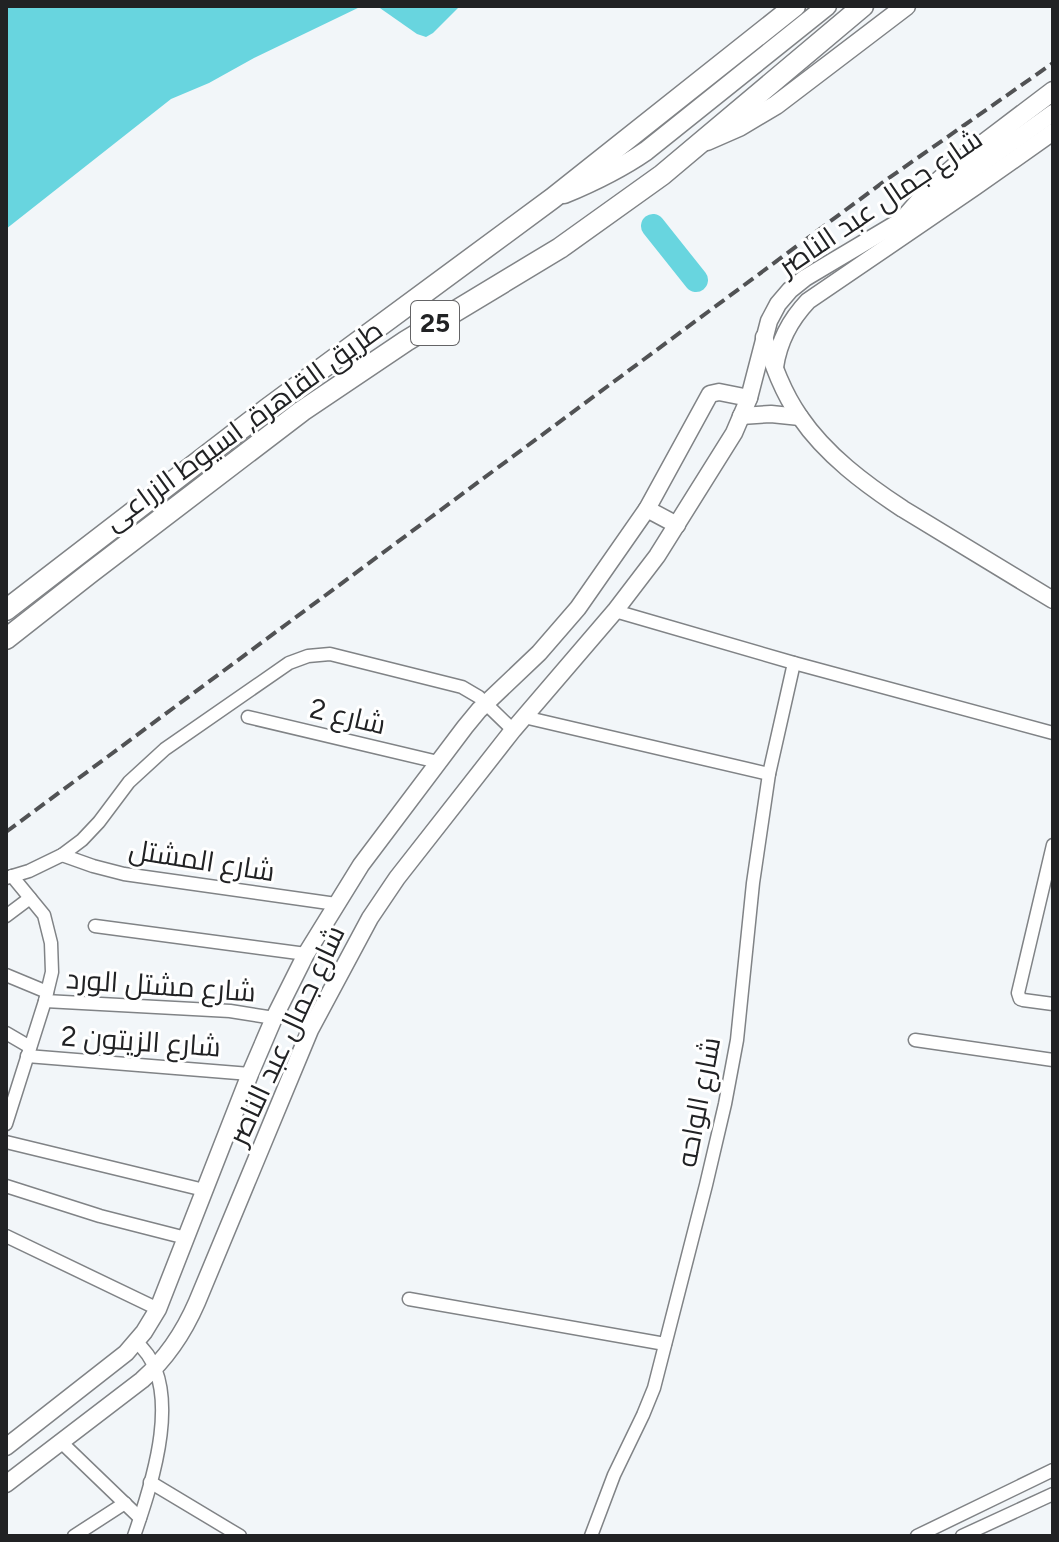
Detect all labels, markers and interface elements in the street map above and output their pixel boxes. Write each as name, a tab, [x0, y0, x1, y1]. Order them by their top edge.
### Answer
street label: شارع جمال عبد الناصر	[770, 121, 989, 285]
road number: 25	[411, 301, 459, 345]
street label: طريق القاهرة, اسيوط الزراعى	[97, 313, 389, 537]
street label: شارع 2	[306, 691, 389, 743]
street label: شارع المشتل	[126, 832, 277, 890]
street label: شارع جمال عبد الناصر	[219, 920, 354, 1153]
street label: شارع مشتل الورد	[65, 961, 257, 1011]
street label: شارع الزيتون 2	[60, 1018, 222, 1066]
street label: شارع الواحه	[669, 1034, 729, 1170]

